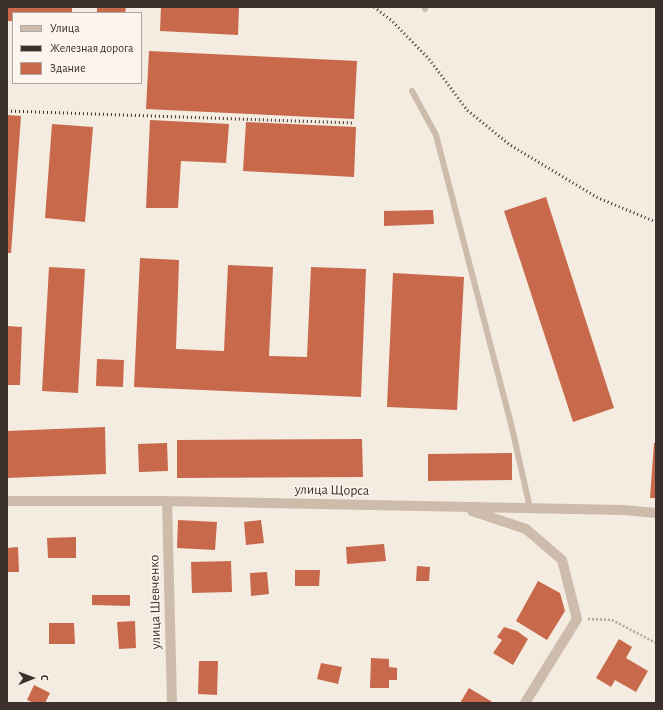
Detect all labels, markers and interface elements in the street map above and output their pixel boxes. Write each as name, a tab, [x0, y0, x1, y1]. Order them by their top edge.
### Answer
legend	[12, 12, 142, 84]
text: Улица	[50, 22, 80, 34]
text: Железная дорога	[50, 42, 134, 54]
text: Здание	[50, 62, 86, 74]
street label: улица Щорса	[295, 481, 369, 499]
street label: улица Шевченко	[146, 555, 164, 649]
north arrow	[12, 658, 52, 698]
text: С	[39, 675, 50, 681]

